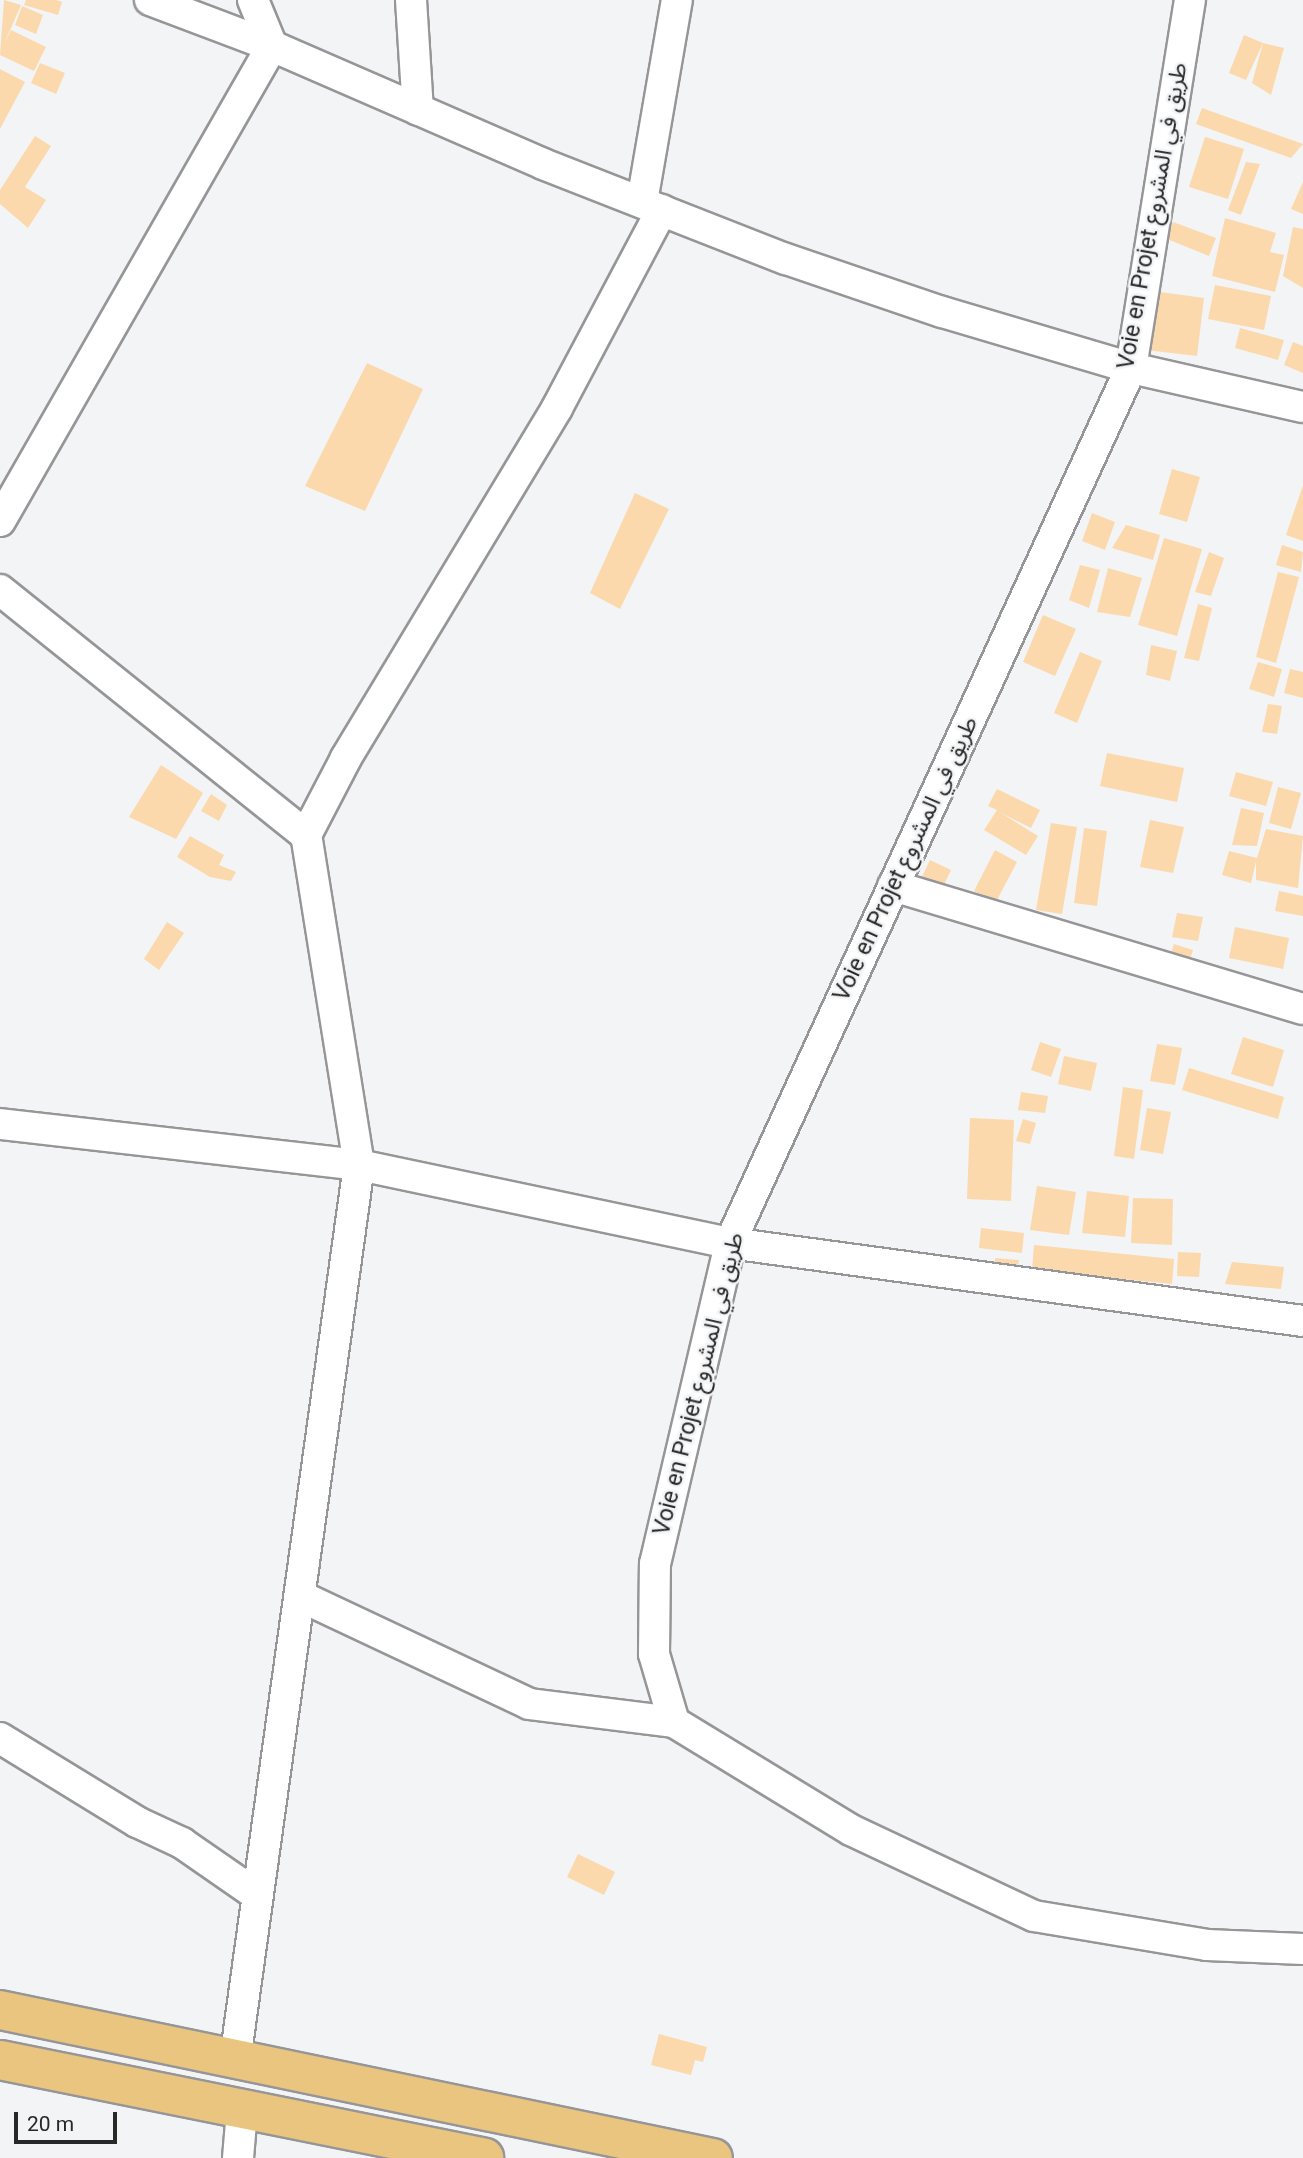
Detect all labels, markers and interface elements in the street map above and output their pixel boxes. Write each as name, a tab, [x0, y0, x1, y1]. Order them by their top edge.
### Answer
street label: Voie en Projet طريق في المشروع	[1112, 61, 1194, 371]
street label: Voie en Projet طريق في المشروع	[828, 712, 984, 1006]
street label: Voie en Projet طريق في المشروع	[648, 1230, 750, 1538]
scale bar	[18, 2098, 121, 2142]
text: 20 m	[27, 2112, 74, 2136]

